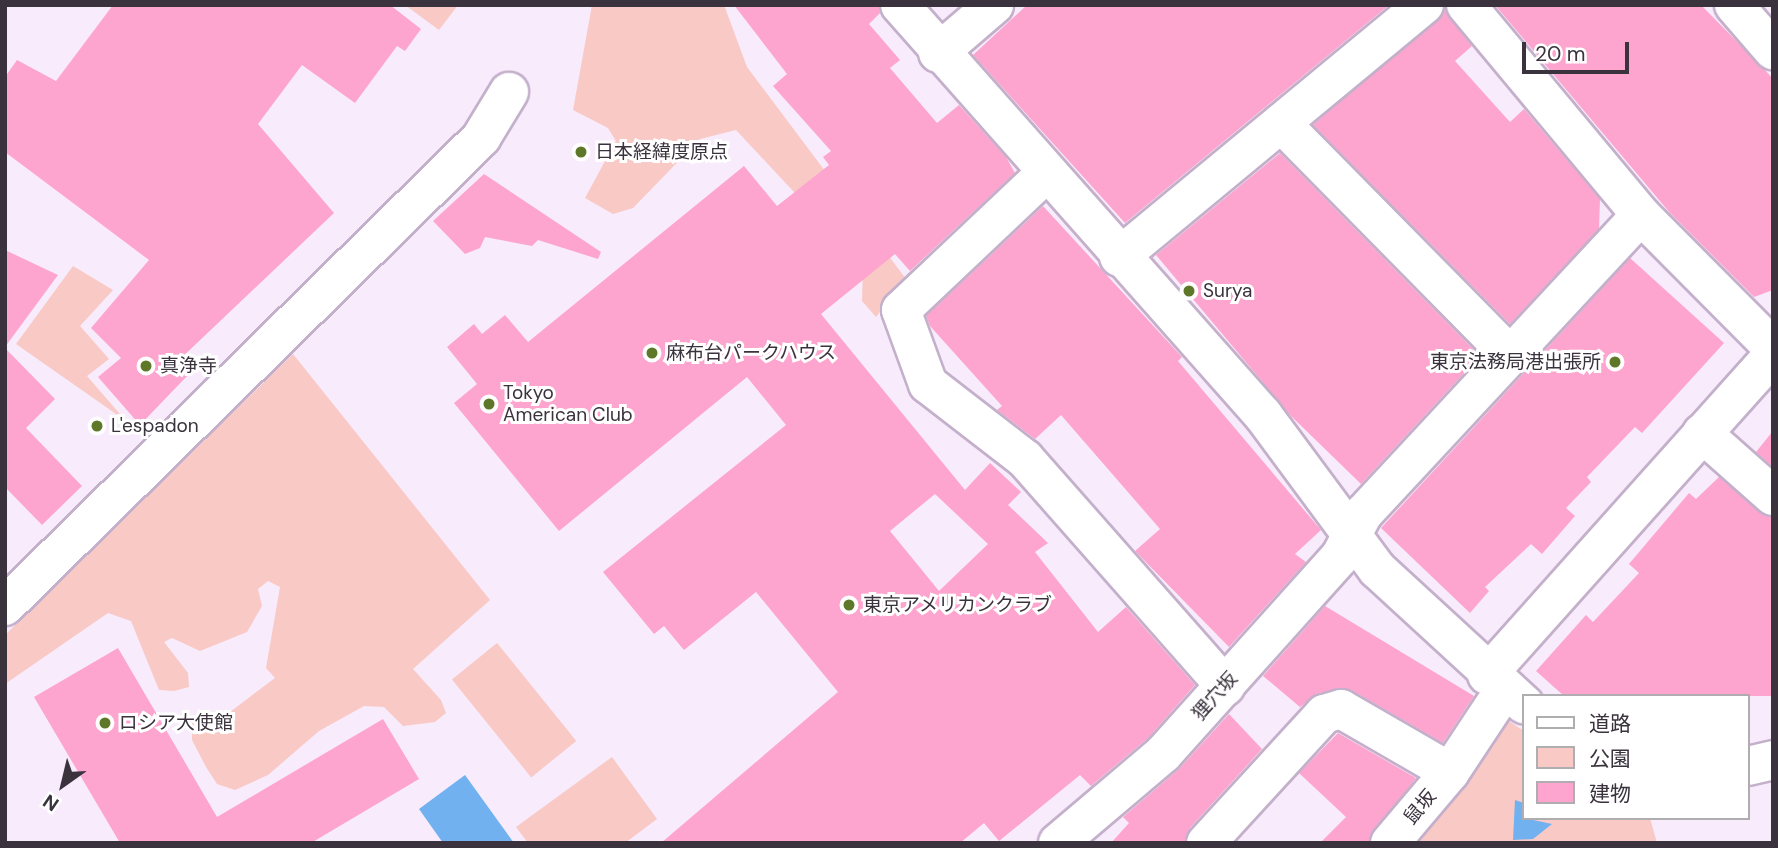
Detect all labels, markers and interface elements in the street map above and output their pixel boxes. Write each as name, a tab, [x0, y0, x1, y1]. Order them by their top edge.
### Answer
scale bar	[1526, 28, 1633, 72]
text: 20 m	[1535, 40, 1586, 68]
place label: 日本経緯度原点	[595, 141, 728, 163]
marker: 日本経緯度原点	[573, 144, 589, 160]
place label: Surya	[1203, 280, 1252, 302]
marker: Surya	[1181, 283, 1197, 299]
place label: 麻布台パークハウス	[666, 342, 837, 364]
marker: 麻布台パークハウス	[644, 345, 660, 361]
place label: 東京法務局港出張所	[1430, 351, 1601, 373]
marker: 東京法務局港出張所	[1607, 354, 1623, 370]
place label: 真浄寺	[160, 355, 217, 377]
marker: 真浄寺	[138, 358, 154, 374]
place label: Tokyo American Club	[503, 382, 633, 426]
marker: Tokyo American Club	[481, 396, 497, 412]
place label: L'espadon	[111, 415, 199, 437]
marker: L'espadon	[89, 418, 105, 434]
place label: 東京アメリカンクラブ	[863, 594, 1053, 616]
marker: 東京アメリカンクラブ	[841, 597, 857, 613]
street label: 狸穴坂	[1187, 667, 1243, 725]
legend	[1522, 694, 1750, 820]
text: 道路	[1589, 710, 1631, 738]
place label: ロシア大使館	[119, 712, 233, 734]
marker: ロシア大使館	[97, 715, 113, 731]
text: 公園	[1589, 745, 1631, 773]
north arrow	[28, 750, 98, 820]
text: 建物	[1589, 780, 1631, 808]
street label: 鼠坂	[1399, 785, 1441, 829]
text: N	[38, 789, 64, 817]

